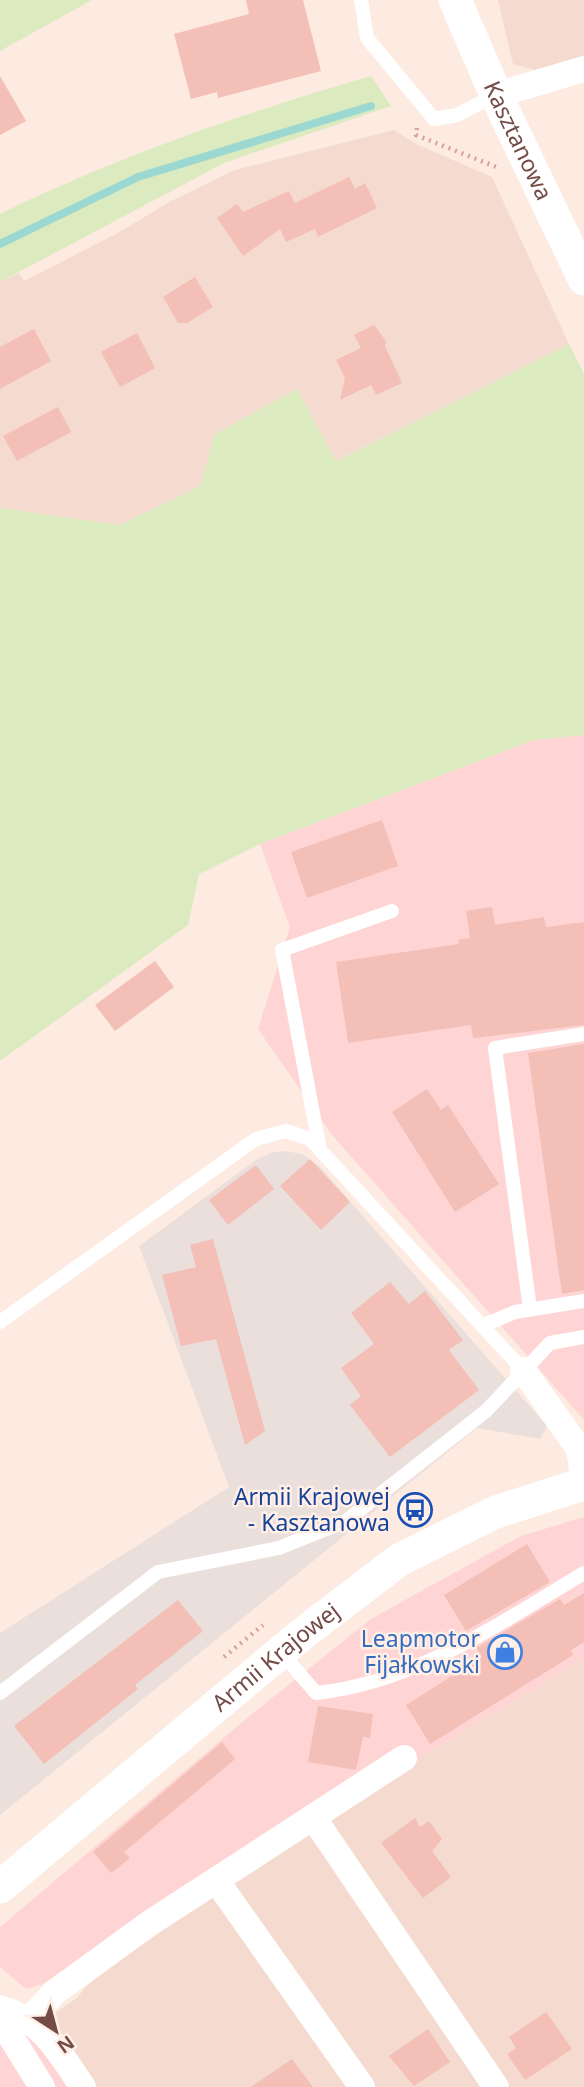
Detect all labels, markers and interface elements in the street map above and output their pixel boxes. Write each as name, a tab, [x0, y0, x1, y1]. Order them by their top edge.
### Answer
street label: Kasztanowa	[477, 75, 561, 205]
place label: Armii Krajowej - Kasztanowa	[234, 1480, 390, 1538]
bus stop icon: Armii Krajowej - Kasztanowa	[396, 1491, 434, 1529]
street label: Armii Krajowej	[204, 1594, 345, 1718]
place label: Leapmotor Fijałkowski	[361, 1622, 480, 1680]
shop icon: Leapmotor Fijałkowski	[486, 1633, 524, 1671]
north arrow	[21, 1996, 91, 2066]
text: N	[52, 2030, 80, 2060]

